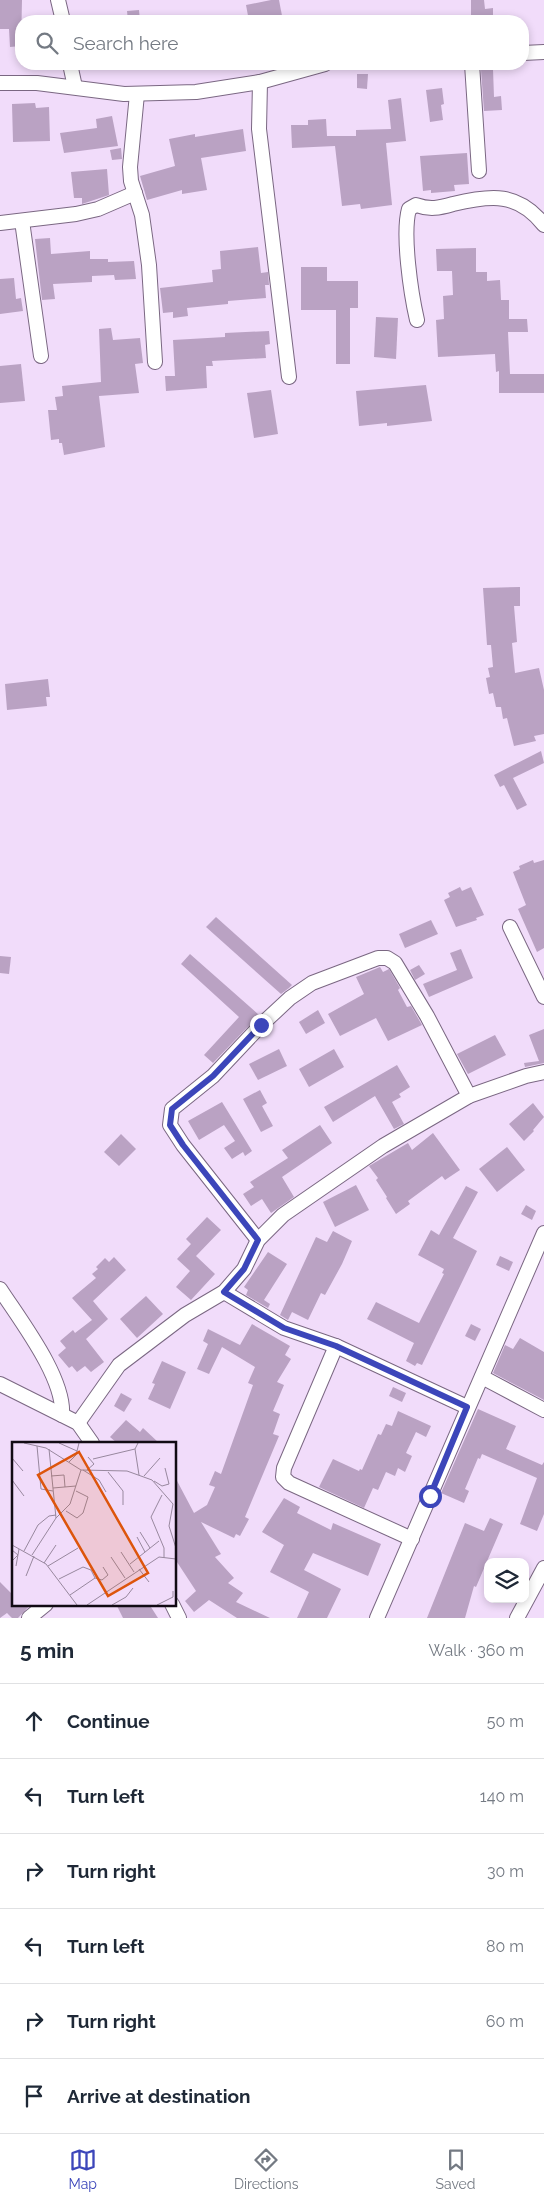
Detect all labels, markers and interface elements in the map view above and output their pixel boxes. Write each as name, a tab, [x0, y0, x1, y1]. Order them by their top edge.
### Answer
search box	[15, 15, 529, 70]
icon: search	[33, 29, 61, 57]
text: Search here	[73, 32, 179, 54]
route end	[250, 1014, 273, 1037]
inset map	[12, 1442, 176, 1606]
route start	[419, 1485, 442, 1508]
map controls	[484, 1558, 529, 1603]
button: layers	[484, 1558, 529, 1603]
text: 5 min	[20, 1638, 74, 1663]
text: Walk · 360 m	[429, 1641, 524, 1660]
icon: ahead	[20, 1707, 48, 1735]
text: Continue	[67, 1710, 150, 1732]
text: 50 m	[487, 1712, 524, 1731]
icon: left	[20, 1782, 48, 1810]
text: Turn left	[67, 1785, 144, 1807]
text: 140 m	[480, 1787, 524, 1806]
icon: right	[20, 1857, 48, 1885]
text: Turn right	[67, 1860, 156, 1882]
text: 30 m	[487, 1862, 524, 1881]
icon: left	[20, 1932, 48, 1960]
text: Turn left	[67, 1935, 144, 1957]
text: 80 m	[486, 1937, 524, 1956]
icon: right	[20, 2007, 48, 2035]
text: Turn right	[67, 2010, 156, 2032]
text: 60 m	[486, 2012, 524, 2031]
icon: arrive	[20, 2082, 48, 2110]
text: Arrive at destination	[67, 2085, 251, 2107]
tab: Map	[68, 2146, 97, 2192]
tab: Directions	[234, 2146, 299, 2192]
tab: Saved	[435, 2146, 476, 2192]

